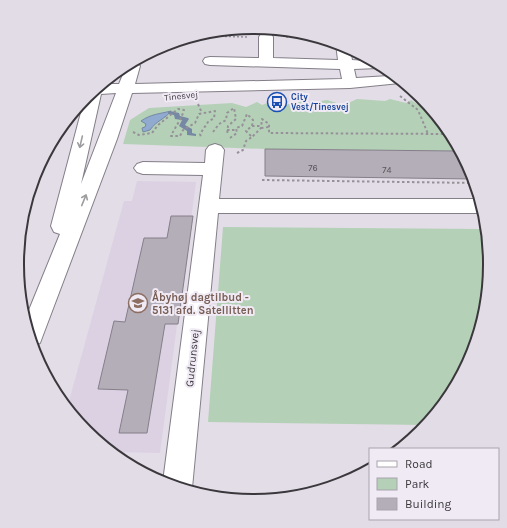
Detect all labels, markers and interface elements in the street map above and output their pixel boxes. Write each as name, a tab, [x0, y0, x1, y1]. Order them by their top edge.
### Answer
street label: Tinesvej	[164, 89, 198, 103]
bus stop icon: City Vest/Tinesvej	[266, 91, 288, 113]
place label: City Vest/Tinesvej	[291, 92, 349, 112]
one-way arrow	[77, 135, 85, 148]
house number: 76	[308, 163, 318, 173]
house number: 74	[382, 165, 392, 175]
one-way arrow	[80, 194, 88, 206]
place label: Åbyhøj dagtilbud - 5131 afd. Satellitten	[152, 290, 254, 317]
school or university icon: Åbyhøj dagtilbud - 5131 afd. Satellitten	[127, 292, 149, 314]
street label: Gudrunsvej	[183, 329, 202, 388]
legend	[369, 448, 499, 520]
text: Road	[405, 457, 433, 471]
text: Park	[405, 477, 430, 491]
text: Building	[405, 497, 452, 511]

